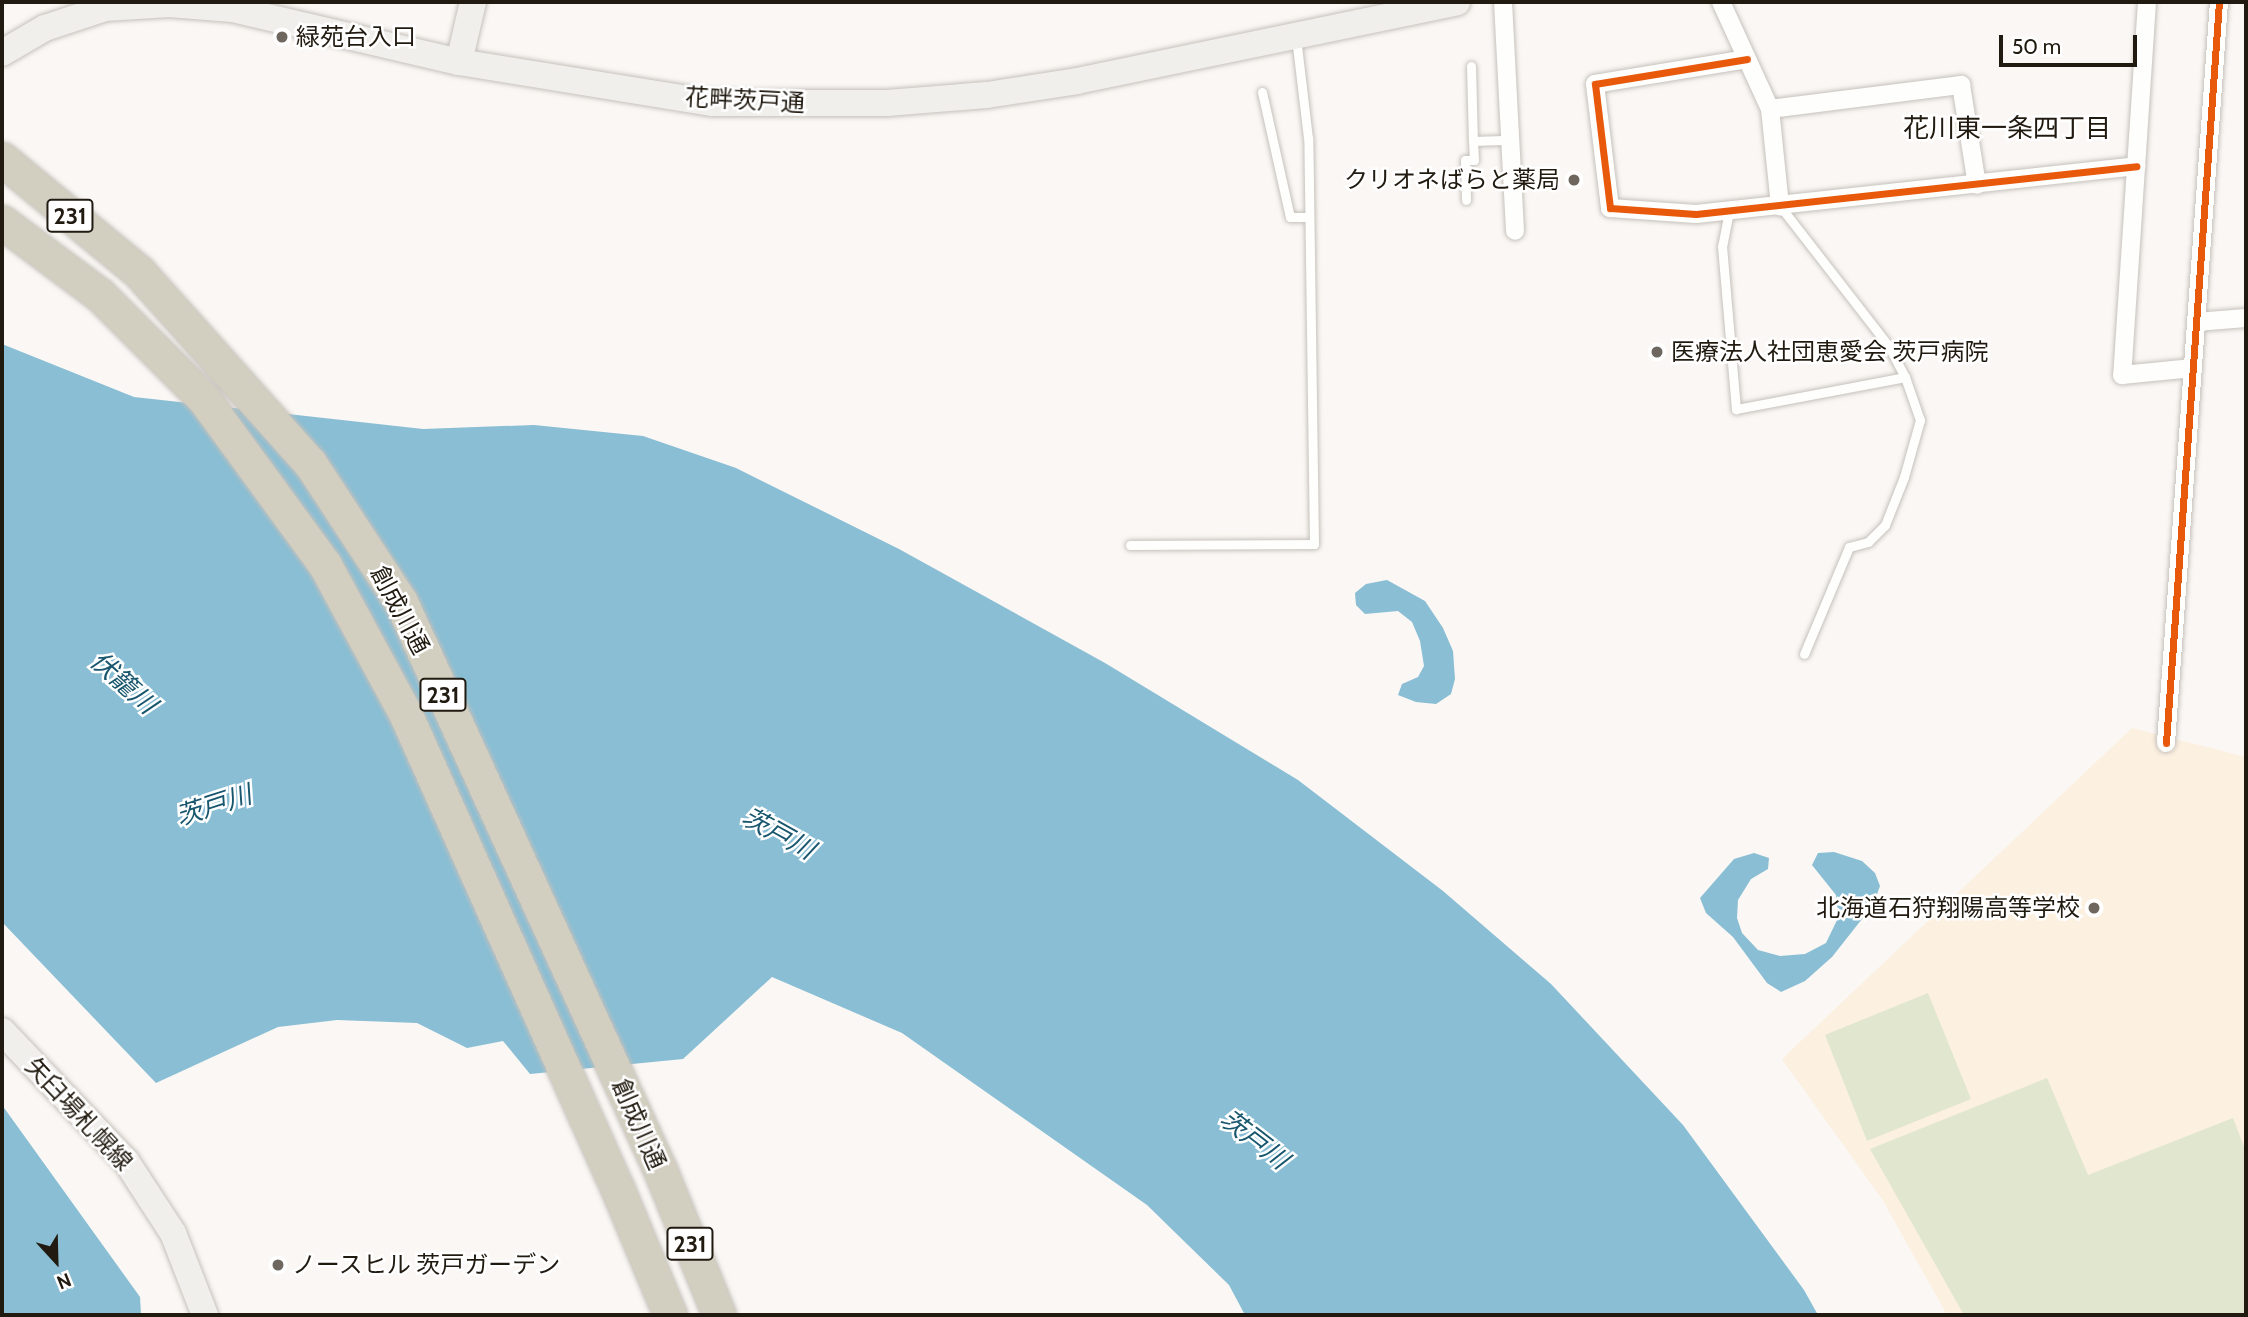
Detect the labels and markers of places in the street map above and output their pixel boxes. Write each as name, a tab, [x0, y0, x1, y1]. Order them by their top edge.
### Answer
place label: 緑苑台入口	[296, 23, 416, 51]
marker: 緑苑台入口	[274, 29, 290, 45]
place label: クリオネばらと薬局	[1344, 166, 1560, 194]
marker: クリオネばらと薬局	[1566, 172, 1582, 188]
place label: 医療法人社団恵愛会 茨戸病院	[1671, 338, 1988, 366]
marker: 医療法人社団恵愛会 茨戸病院	[1649, 344, 1665, 360]
place label: 北海道石狩翔陽高等学校	[1816, 894, 2080, 922]
marker: 北海道石狩翔陽高等学校	[2086, 900, 2102, 916]
place label: ノースヒル 茨戸ガーデン	[292, 1251, 561, 1279]
marker: ノースヒル 茨戸ガーデン	[270, 1257, 286, 1273]

